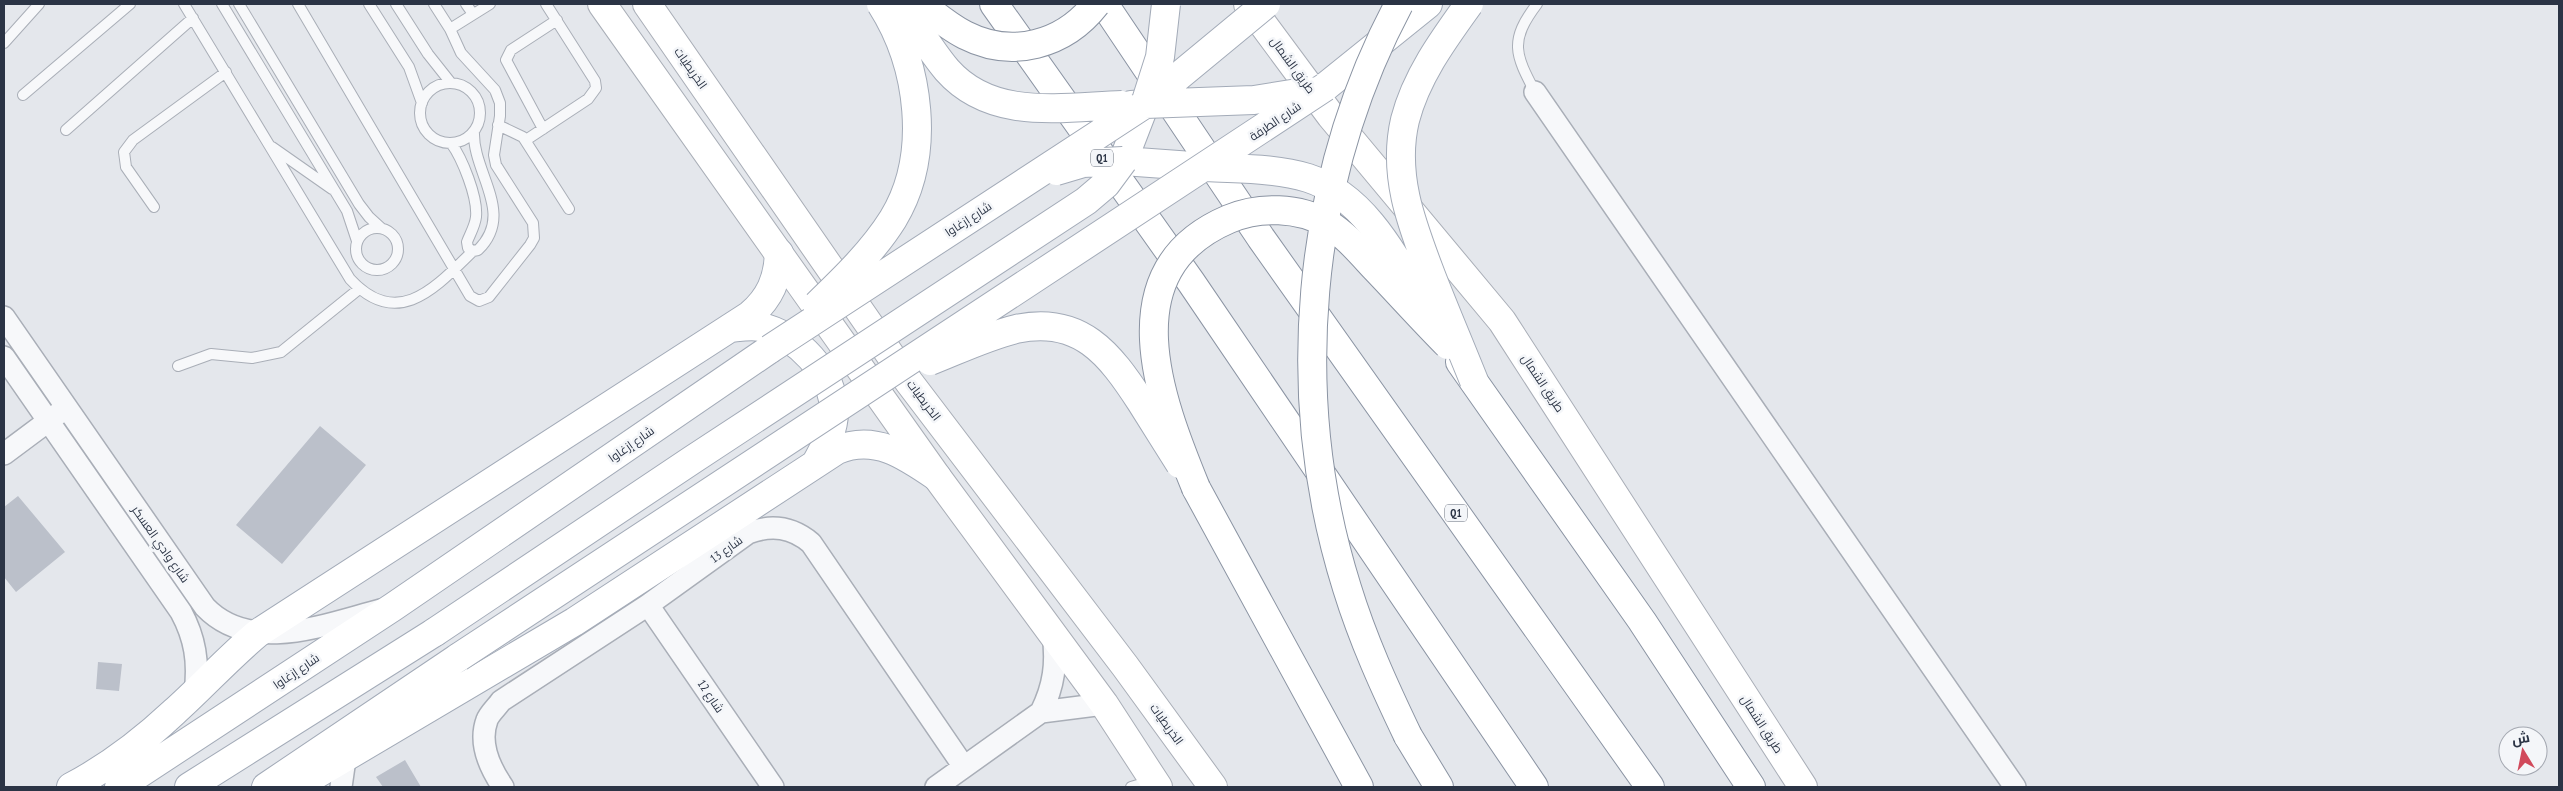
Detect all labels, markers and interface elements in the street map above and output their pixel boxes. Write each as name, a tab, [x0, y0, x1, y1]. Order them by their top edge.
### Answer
street label: طريق الشمال	[1267, 34, 1319, 96]
street label: الخريطيات	[671, 44, 711, 92]
street label: شارع الطرفة	[1246, 98, 1304, 145]
road number: Q1	[1091, 150, 1113, 167]
street label: شارع إزغاوا	[942, 198, 995, 240]
street label: طريق الشمال	[1518, 351, 1568, 415]
street label: الخريطيات	[904, 377, 944, 423]
street label: شارع إزغاوا	[605, 423, 657, 466]
street label: شارع وادي العسكر	[126, 502, 193, 587]
road number: Q1	[1445, 504, 1467, 522]
street label: شارع 13	[707, 532, 746, 567]
street label: شارع إزغاوا	[270, 650, 323, 693]
street label: شارع 12	[694, 677, 727, 716]
street label: طريق الشمال	[1738, 692, 1786, 756]
street label: الخريطيات	[1147, 701, 1187, 747]
north arrow	[2498, 726, 2548, 776]
text: ش	[2510, 728, 2531, 749]

